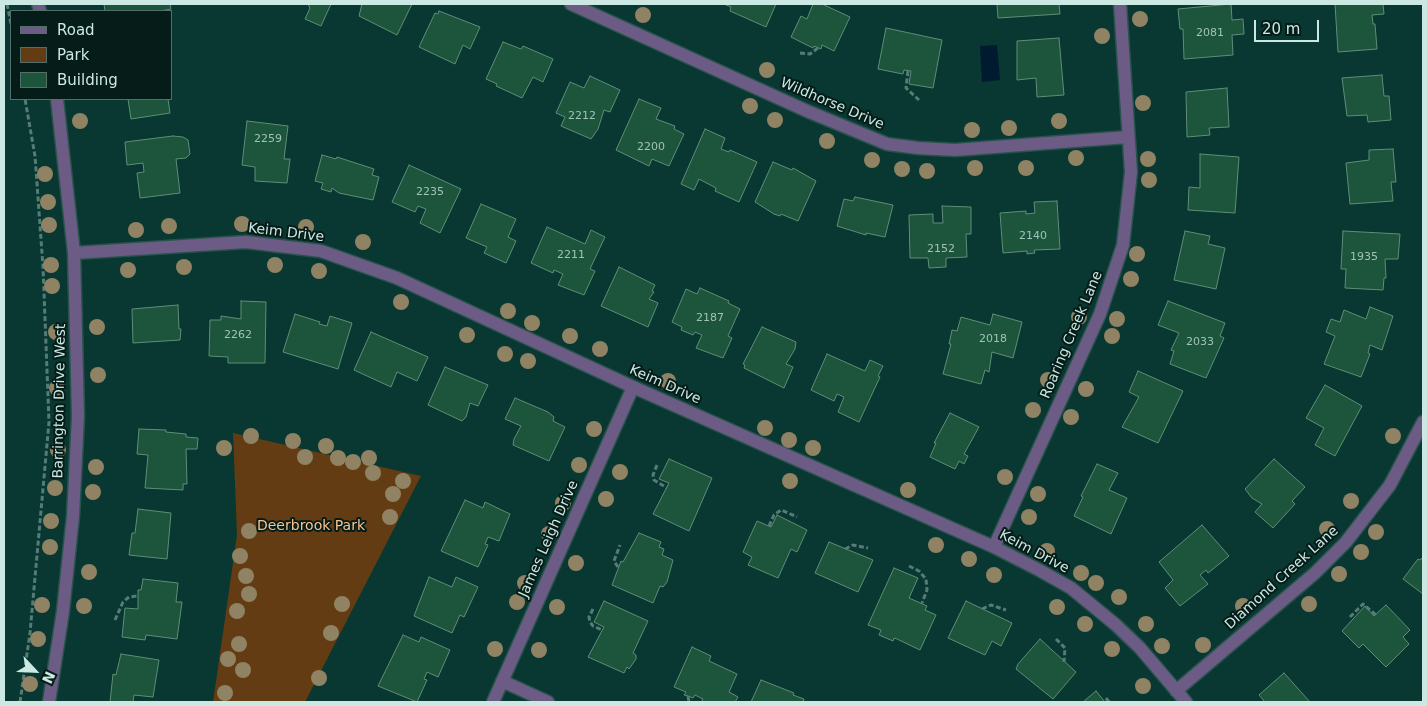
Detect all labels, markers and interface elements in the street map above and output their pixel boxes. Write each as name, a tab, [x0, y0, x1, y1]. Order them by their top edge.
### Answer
legend	[10, 10, 172, 100]
scale bar	[1257, 10, 1322, 42]
text: 20 m	[1262, 20, 1300, 38]
text: Road	[57, 21, 95, 39]
house number: 2081	[1196, 26, 1224, 40]
text: Park	[57, 46, 89, 64]
text: Building	[57, 71, 118, 89]
street label: Wildhorse Drive	[778, 75, 886, 133]
house number: 2212	[568, 109, 596, 123]
house number: 2259	[254, 132, 282, 146]
house number: 2200	[637, 140, 665, 154]
house number: 2235	[416, 185, 444, 199]
street label: Keim Drive	[247, 220, 325, 246]
house number: 2140	[1019, 229, 1047, 243]
house number: 2152	[927, 242, 955, 256]
house number: 2211	[557, 248, 585, 262]
house number: 1935	[1350, 250, 1378, 264]
street label: Roaring Creek Lane	[1038, 269, 1106, 401]
house number: 2187	[696, 311, 724, 325]
street label: Barrington Drive West	[50, 324, 70, 478]
house number: 2262	[224, 328, 252, 342]
house number: 2018	[979, 332, 1007, 346]
house number: 2033	[1186, 335, 1214, 349]
street label: Keim Drive	[627, 362, 703, 408]
street label: James Leigh Drive	[516, 478, 582, 600]
park label: Deerbrook Park	[257, 518, 365, 534]
street label: Diamond Creek Lane	[1222, 523, 1342, 633]
street label: Keim Drive	[996, 527, 1072, 577]
north arrow	[10, 646, 60, 696]
text: N	[39, 669, 58, 686]

